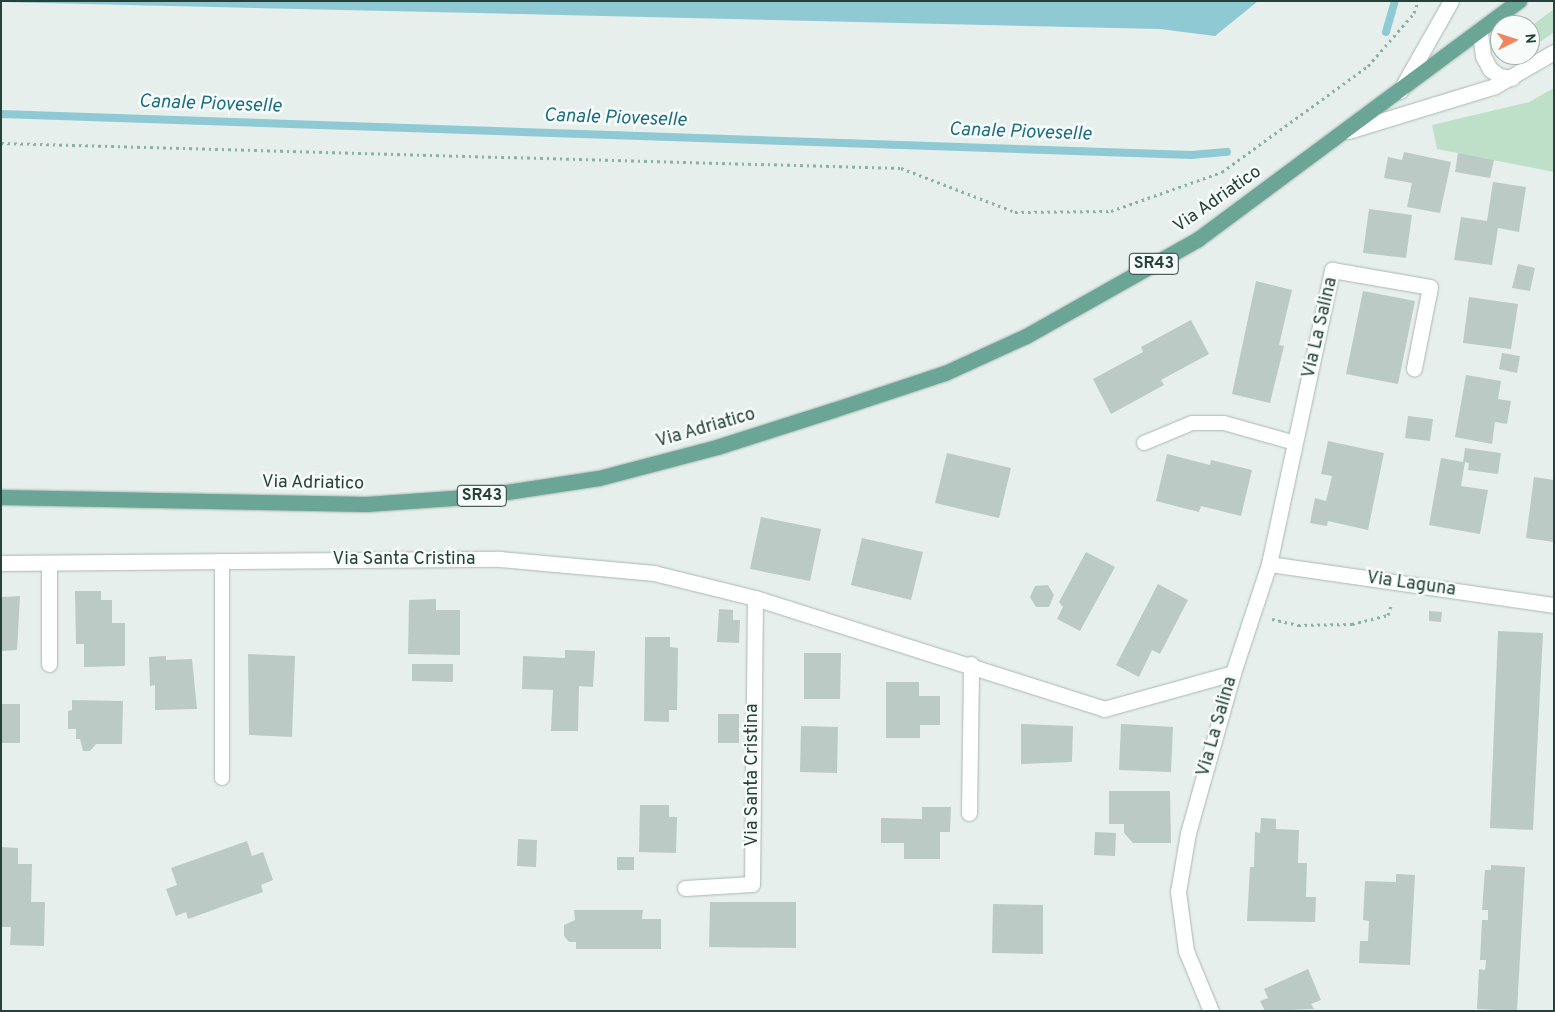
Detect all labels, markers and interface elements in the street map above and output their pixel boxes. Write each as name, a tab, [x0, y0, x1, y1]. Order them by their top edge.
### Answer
north arrow	[1490, 15, 1540, 65]
text: N	[1521, 33, 1538, 44]
water label: Canale Pioveselle	[138, 91, 282, 119]
water label: Canale Pioveselle	[543, 105, 687, 133]
water label: Canale Pioveselle	[948, 119, 1092, 147]
street label: Via Adriatico	[1170, 162, 1266, 238]
road number: SR43	[1128, 250, 1180, 278]
street label: Via La Salina	[1299, 275, 1343, 381]
street label: Via Adriatico	[653, 404, 759, 454]
street label: Via Adriatico	[261, 472, 365, 496]
road number: SR43	[456, 482, 508, 510]
street label: Via Santa Cristina	[333, 549, 475, 571]
street label: Via Laguna	[1365, 568, 1457, 602]
street label: Via La Salina	[1193, 675, 1243, 779]
street label: Via Santa Cristina	[742, 704, 764, 846]

